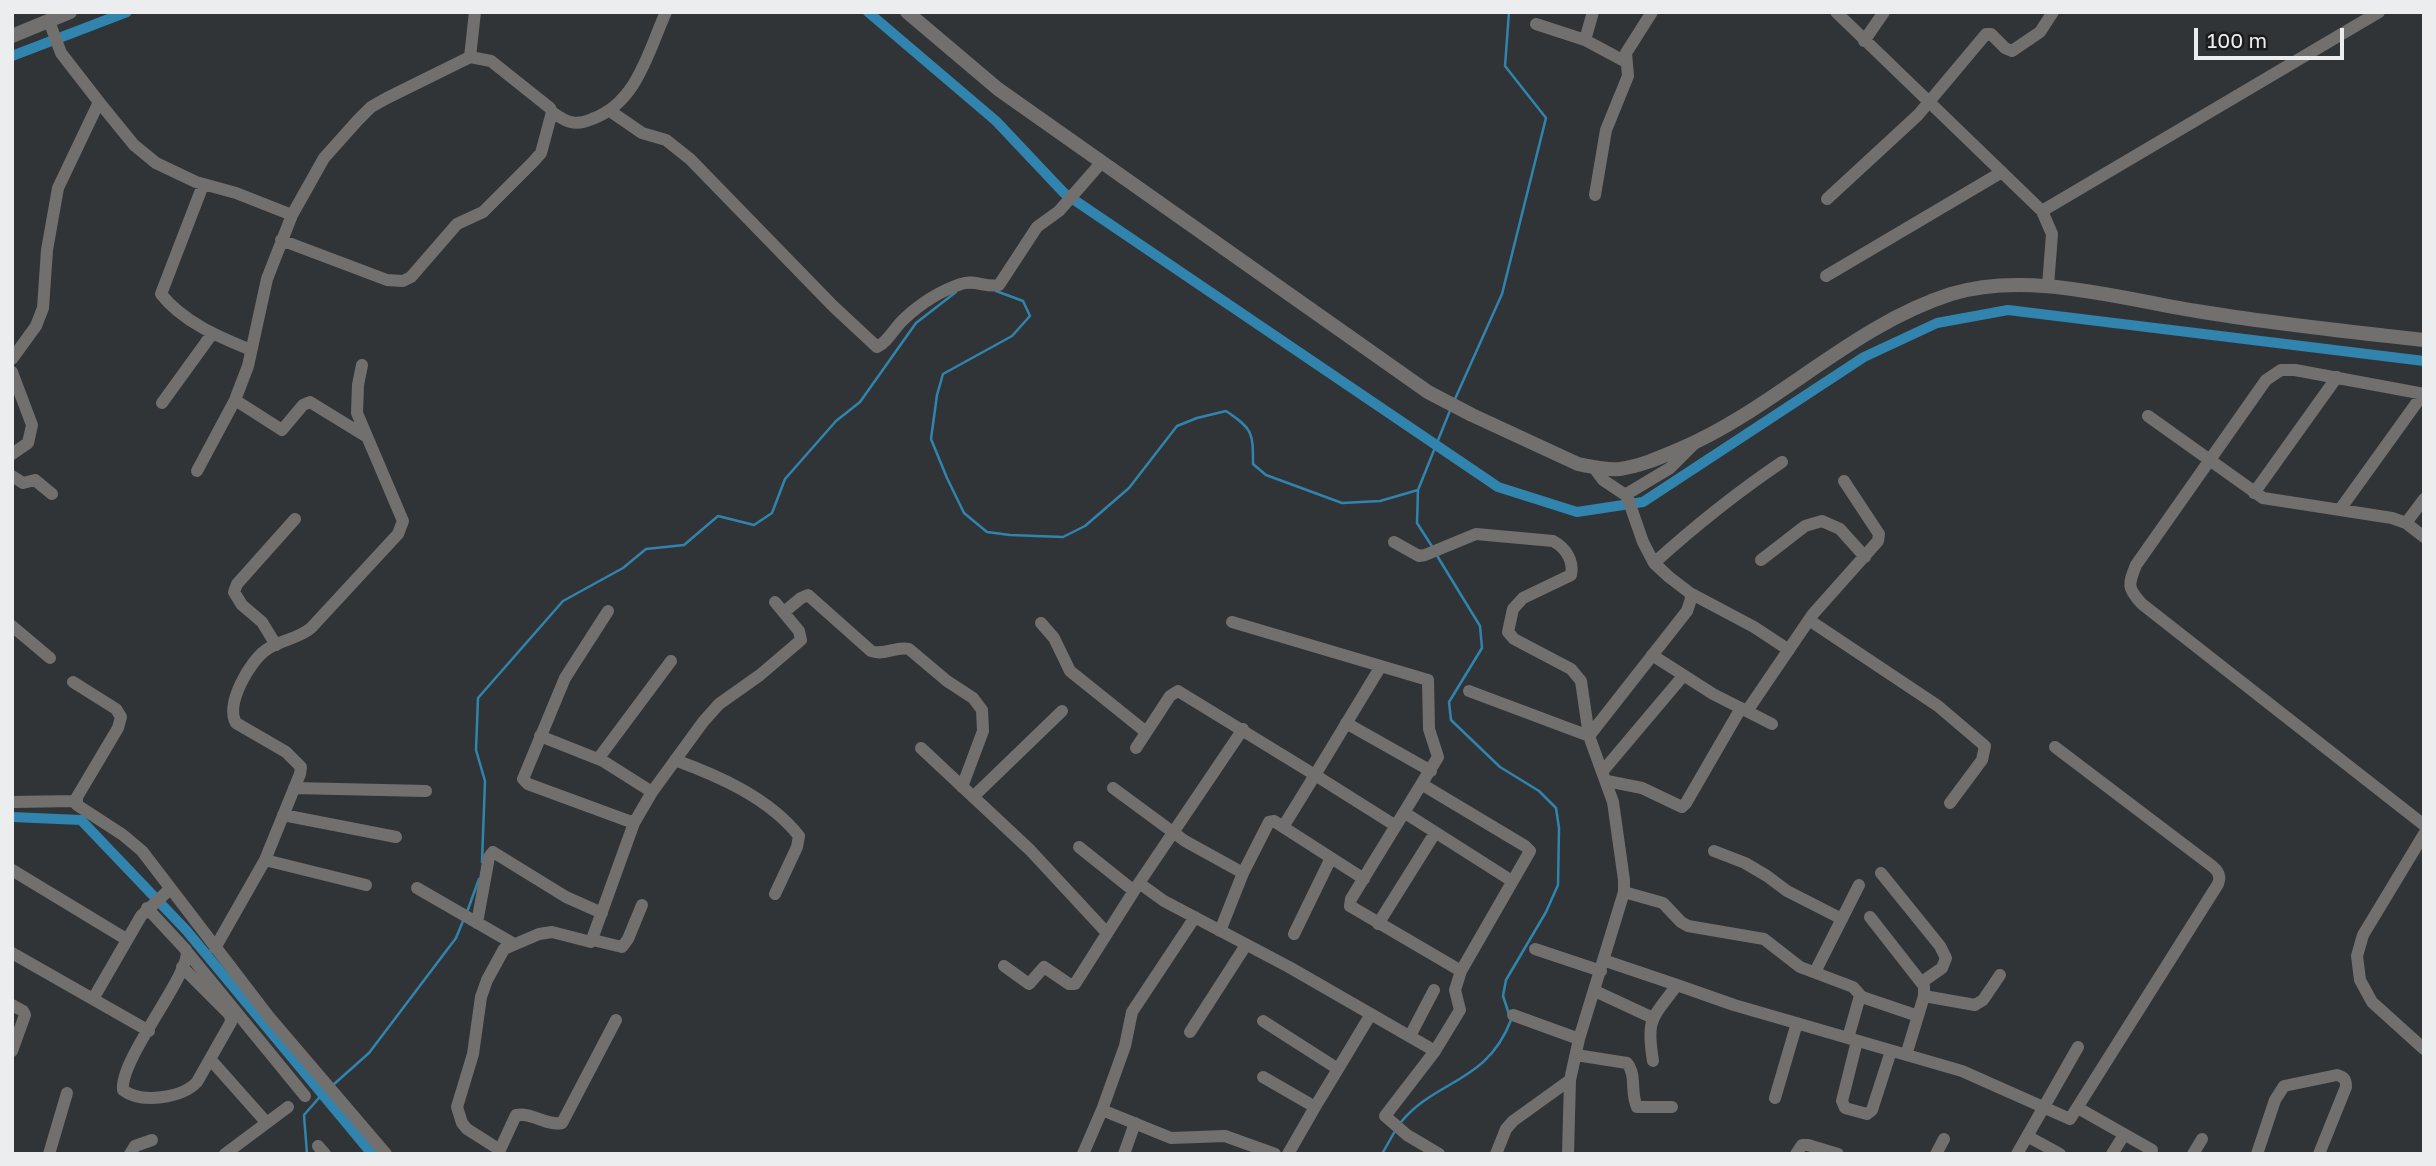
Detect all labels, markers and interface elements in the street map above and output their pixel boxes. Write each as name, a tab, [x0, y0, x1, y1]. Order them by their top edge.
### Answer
scale bar	[2198, 14, 2348, 58]
text: 100 m	[2207, 27, 2267, 53]

